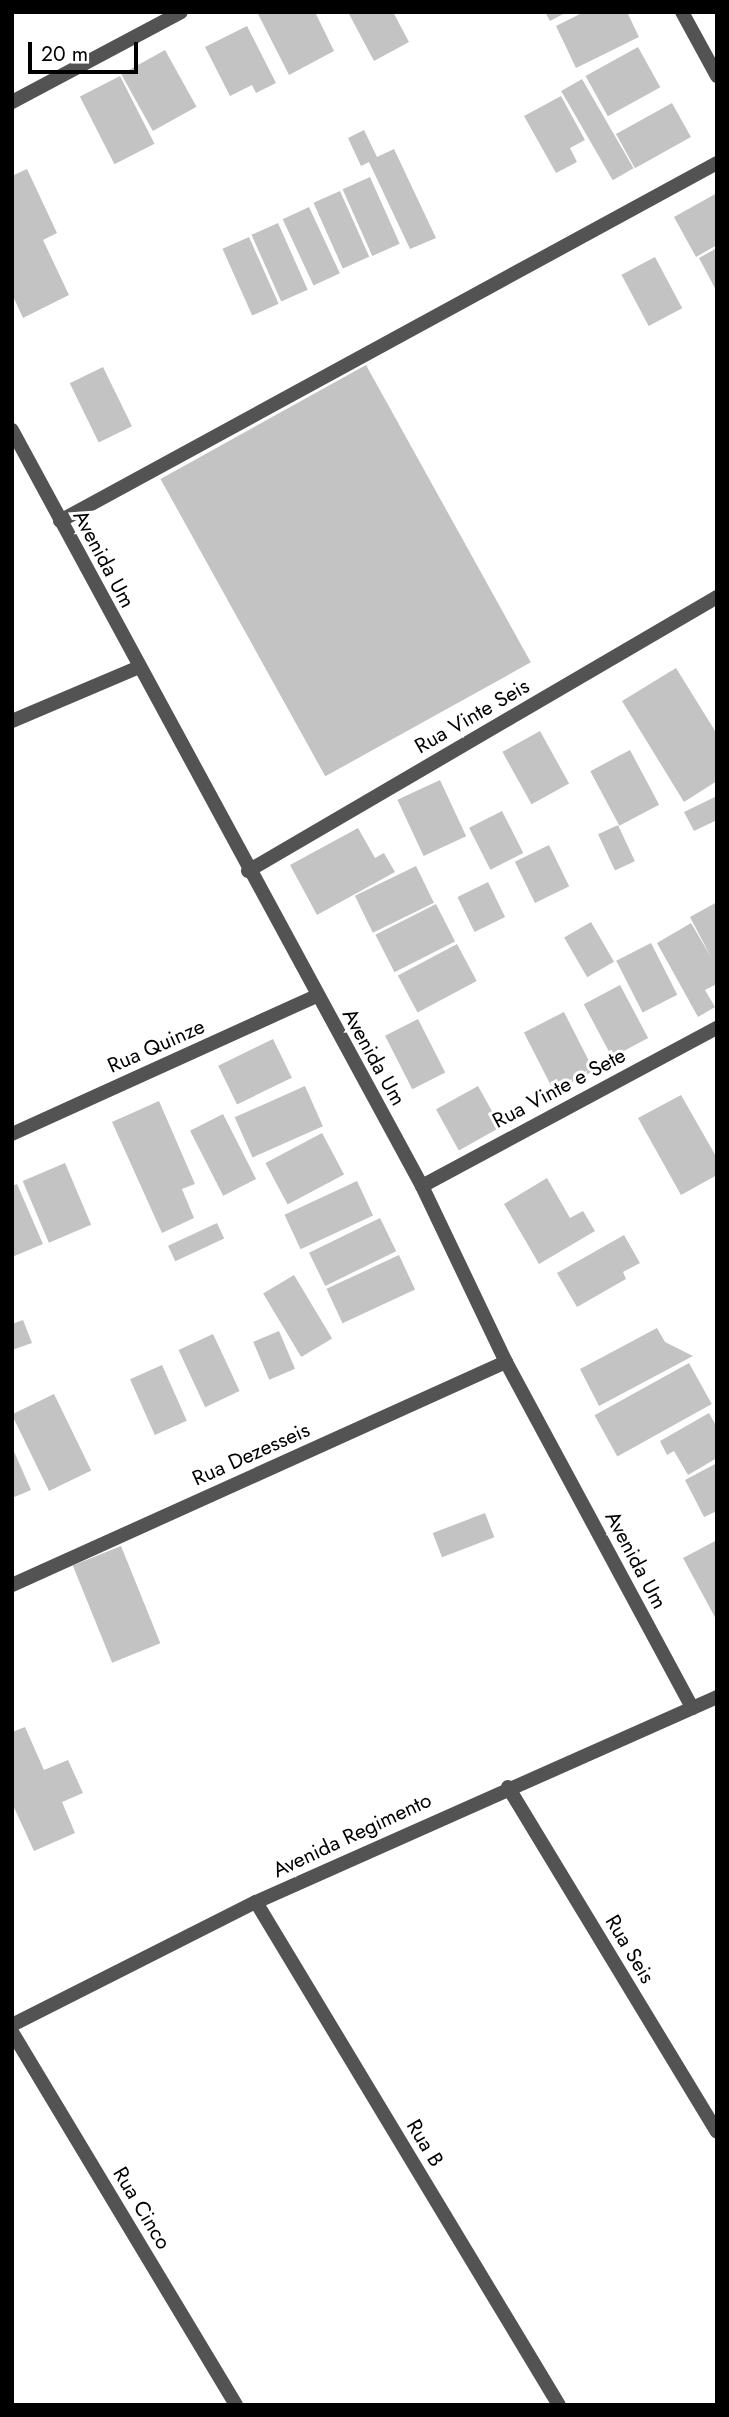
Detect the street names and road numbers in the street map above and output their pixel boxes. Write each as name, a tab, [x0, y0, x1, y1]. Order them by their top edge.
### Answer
street label: Avenida Um	[68, 506, 140, 612]
street label: Rua Vinte Seis	[410, 673, 534, 759]
street label: Avenida Um	[337, 1004, 411, 1110]
street label: Rua Quinze	[104, 1013, 208, 1079]
street label: Rua Vinte e Sete	[488, 1042, 630, 1134]
street label: Rua Dezesseis	[188, 1417, 314, 1491]
street label: Avenida Um	[600, 1507, 672, 1613]
street label: Avenida Regimento	[269, 1787, 435, 1883]
street label: Rua Seis	[600, 1910, 660, 1988]
street label: Rua B	[401, 2115, 449, 2171]
street label: Rua Cinco	[108, 2162, 176, 2254]

